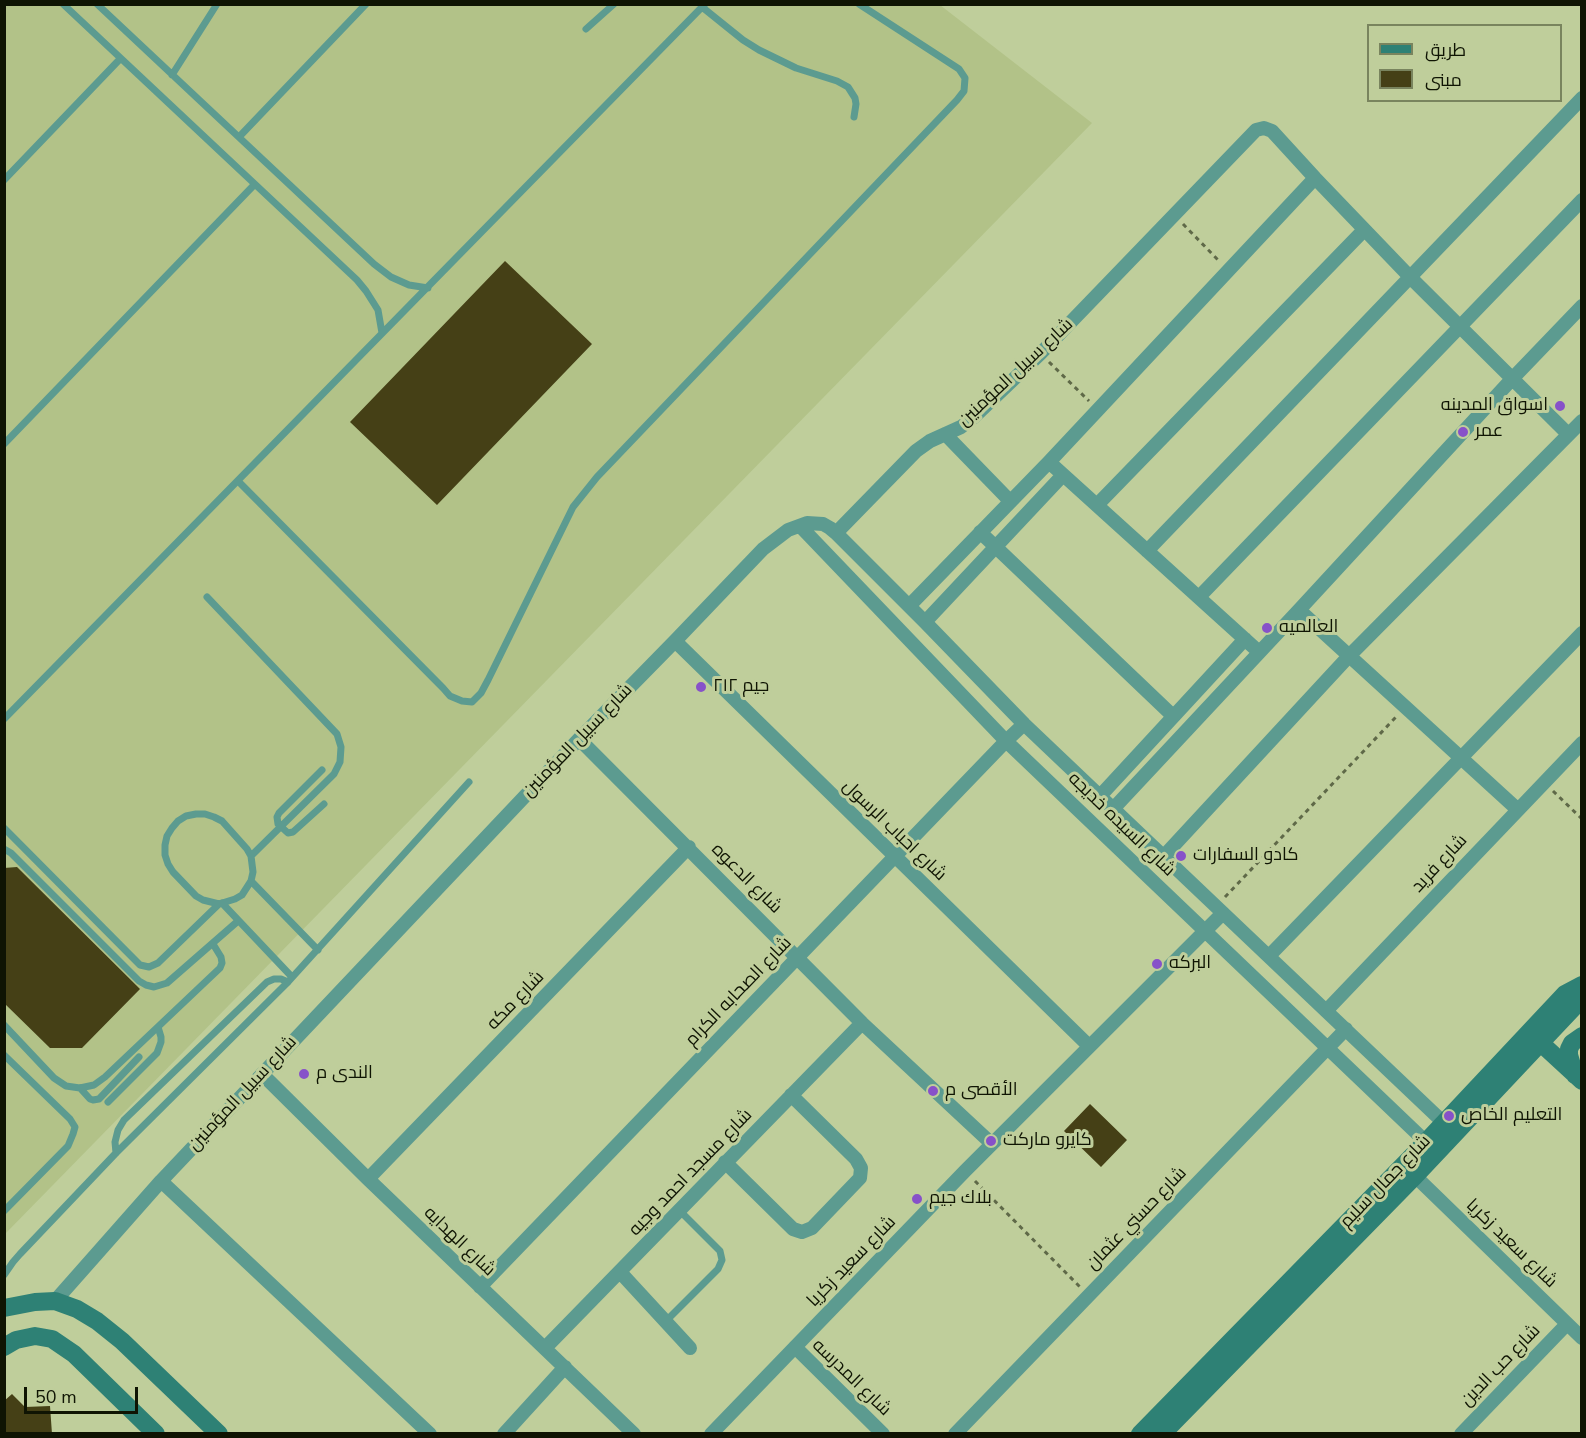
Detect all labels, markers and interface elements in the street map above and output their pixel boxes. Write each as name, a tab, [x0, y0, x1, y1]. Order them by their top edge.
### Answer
legend	[1367, 24, 1562, 102]
text: طريق	[1425, 38, 1466, 62]
text: مبنى	[1425, 68, 1462, 92]
street label: شارع سبيل المؤمنين	[954, 314, 1078, 432]
place label: اسواق المدينه	[1441, 395, 1548, 417]
marker: اسواق المدينه	[1553, 399, 1567, 413]
place label: عمر	[1475, 421, 1503, 443]
marker: عمر	[1456, 425, 1470, 439]
place label: العالميه	[1279, 617, 1338, 639]
marker: العالميه	[1260, 621, 1274, 635]
place label: جيم ٢١٢	[713, 676, 769, 698]
street label: شارع سبيل المؤمنين	[518, 680, 638, 802]
marker: جيم ٢١٢	[694, 680, 708, 694]
street label: شارع السيده خديجه	[1063, 768, 1179, 882]
street label: شارع احباب الرسول	[837, 776, 951, 886]
street label: شارع فريد	[1408, 830, 1472, 898]
street label: شارع الدعوه	[706, 839, 786, 919]
place label: كادو السفارات	[1193, 845, 1299, 867]
marker: كادو السفارات	[1174, 849, 1188, 863]
street label: شارع الصحابه الكرام	[681, 933, 797, 1051]
place label: البركه	[1169, 953, 1211, 975]
marker: البركه	[1150, 957, 1164, 971]
street label: شارع مكه	[483, 967, 549, 1035]
street label: شارع سبيل المؤمنين	[184, 1032, 302, 1156]
place label: الندى م	[316, 1063, 373, 1085]
marker: الندى م	[297, 1067, 311, 1081]
place label: الأقصى م	[945, 1080, 1017, 1102]
marker: الأقصى م	[926, 1084, 940, 1098]
street label: شارع مسجد احمد وجيه	[625, 1105, 757, 1241]
place label: التعليم الخاص	[1461, 1105, 1562, 1127]
marker: التعليم الخاص	[1442, 1109, 1456, 1123]
place label: كايرو ماركت	[1003, 1130, 1092, 1152]
street label: شارع جمال سليم	[1336, 1131, 1436, 1233]
marker: كايرو ماركت	[984, 1134, 998, 1148]
street label: شارع حسني عثمان	[1082, 1163, 1192, 1275]
place label: بلاك جيم	[929, 1188, 992, 1210]
marker: بلاك جيم	[910, 1192, 924, 1206]
street label: شارع سعيد زكريا	[1461, 1195, 1561, 1293]
street label: شارع الهدايه	[419, 1203, 499, 1281]
street label: شارع سعيد زكريا	[803, 1212, 901, 1312]
street label: شارع حب الدين	[1457, 1321, 1545, 1411]
street label: شارع المدرسه	[807, 1335, 895, 1421]
scale bar	[27, 1375, 141, 1413]
text: 50 m	[35, 1385, 77, 1409]

